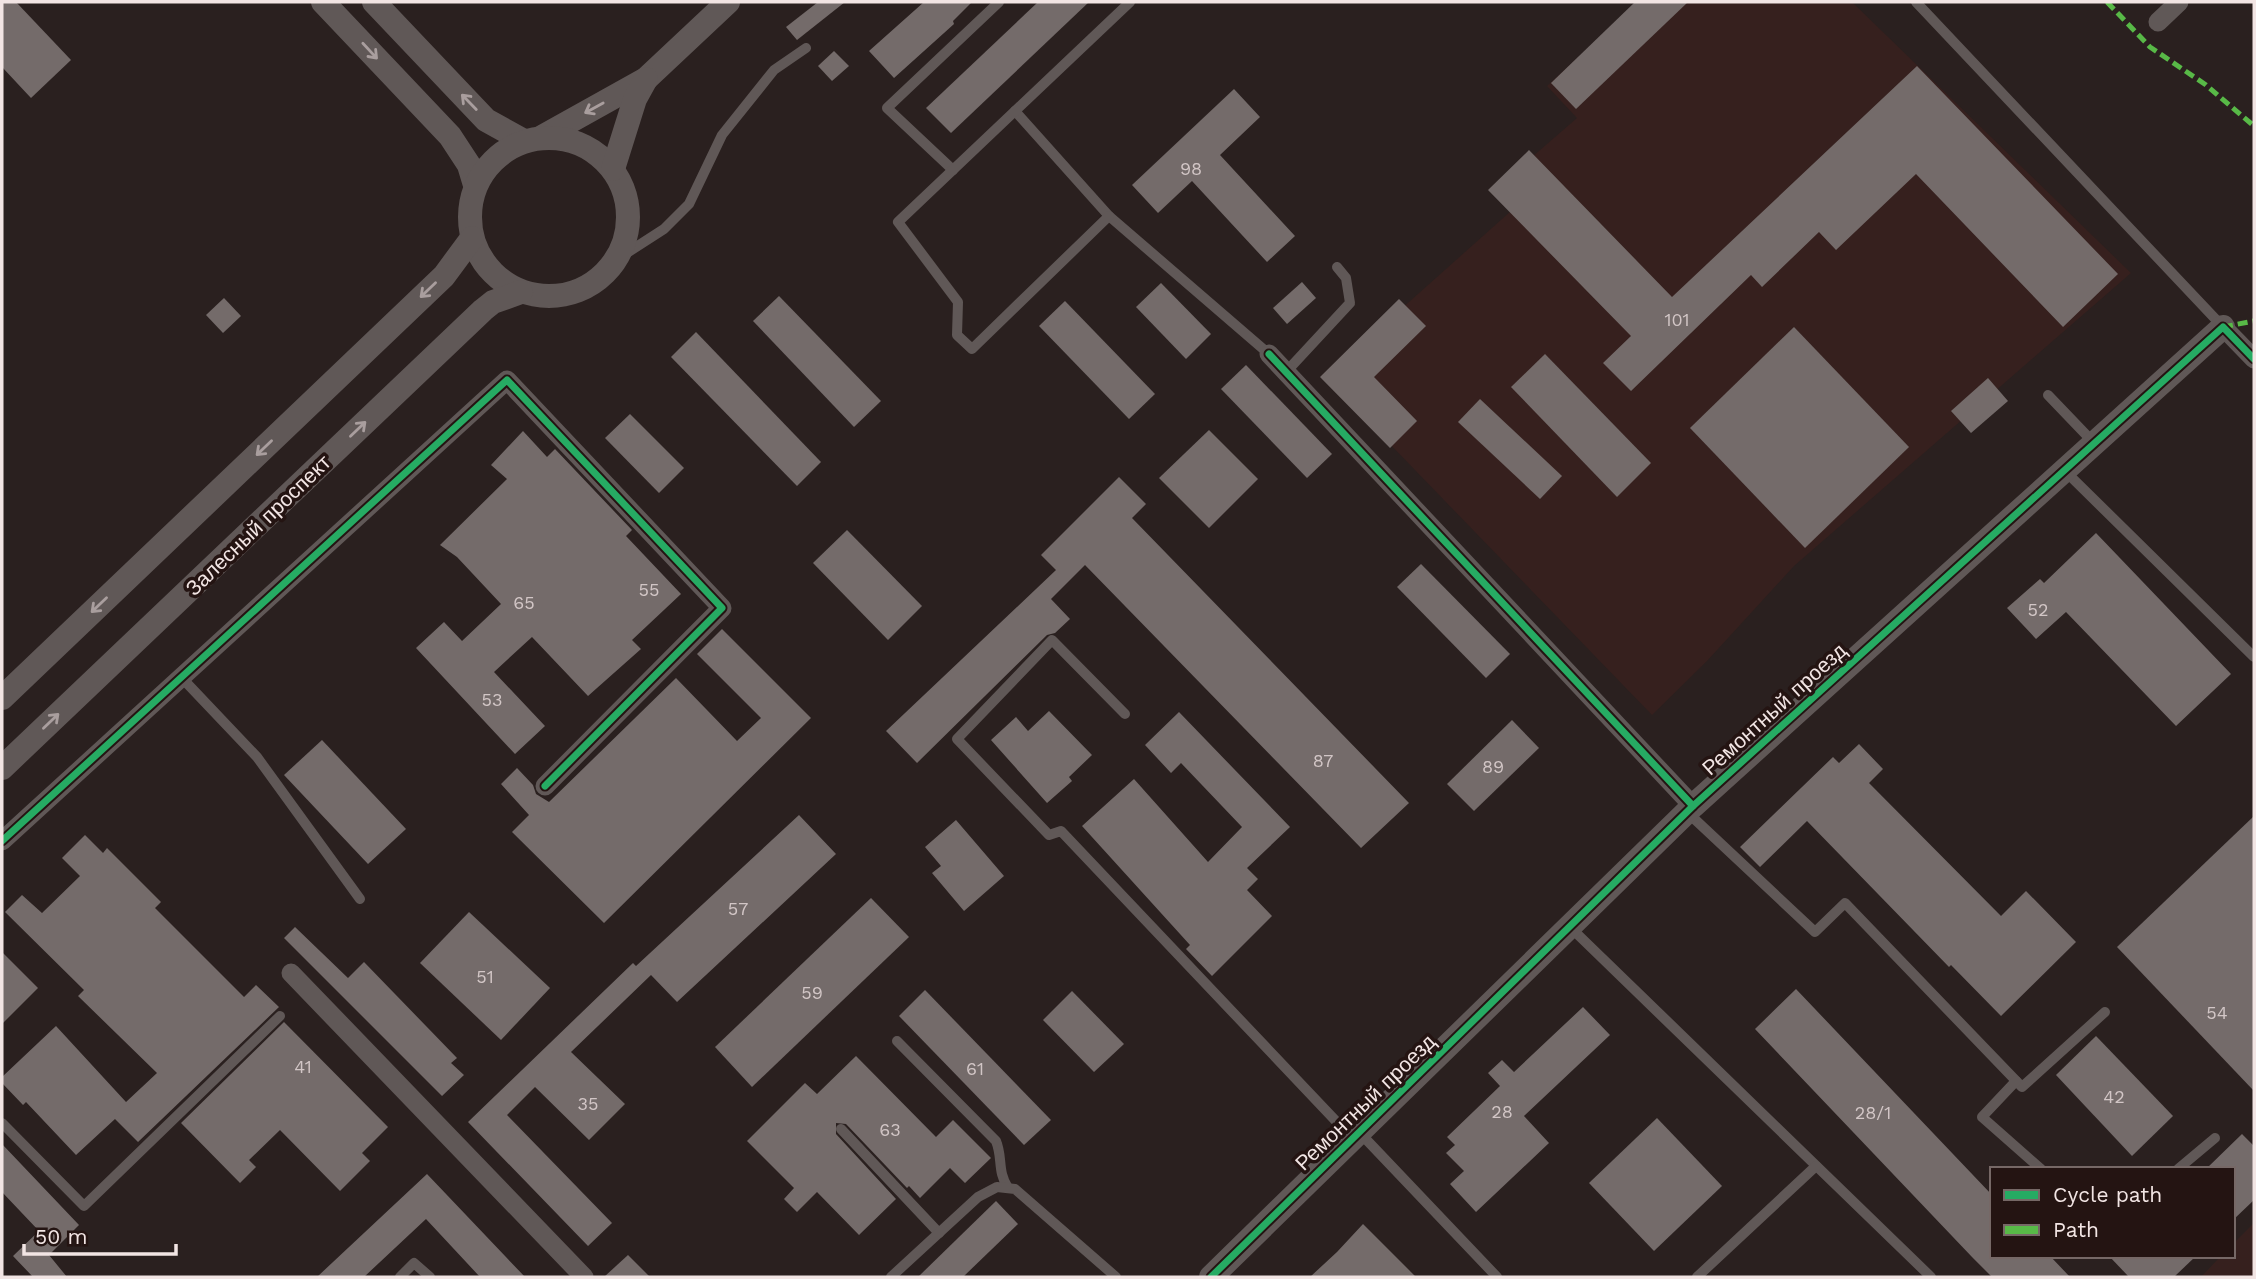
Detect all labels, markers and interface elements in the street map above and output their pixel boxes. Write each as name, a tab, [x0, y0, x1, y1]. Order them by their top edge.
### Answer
one-way arrow	[361, 42, 378, 59]
one-way arrow	[461, 94, 478, 111]
one-way arrow	[585, 101, 605, 115]
house number: 98	[1180, 158, 1202, 179]
one-way arrow	[420, 282, 437, 299]
house number: 101	[1664, 309, 1690, 330]
one-way arrow	[349, 421, 366, 438]
one-way arrow	[256, 439, 273, 456]
street label: Залесный проспект	[180, 449, 336, 601]
house number: 55	[639, 579, 659, 600]
house number: 65	[513, 592, 535, 613]
one-way arrow	[91, 596, 108, 613]
house number: 52	[2028, 599, 2048, 620]
street label: Ремонтный проезд	[1697, 638, 1851, 780]
house number: 53	[482, 689, 502, 710]
one-way arrow	[42, 713, 59, 730]
house number: 87	[1313, 750, 1333, 771]
house number: 89	[1482, 756, 1504, 777]
house number: 57	[728, 898, 748, 919]
house number: 51	[476, 966, 494, 987]
house number: 59	[801, 982, 823, 1003]
house number: 54	[2206, 1002, 2228, 1023]
street label: Ремонтный проезд	[1290, 1029, 1440, 1175]
house number: 41	[294, 1056, 312, 1077]
house number: 61	[966, 1058, 984, 1079]
house number: 42	[2103, 1086, 2125, 1107]
house number: 35	[578, 1093, 598, 1114]
house number: 28	[1491, 1101, 1513, 1122]
house number: 28/1	[1855, 1102, 1891, 1123]
house number: 63	[879, 1119, 901, 1140]
legend	[1990, 1167, 2235, 1258]
text: Cycle path	[2053, 1182, 2162, 1207]
scale bar	[24, 1212, 177, 1256]
text: Path	[2053, 1217, 2099, 1242]
text: 50 m	[35, 1224, 87, 1249]

